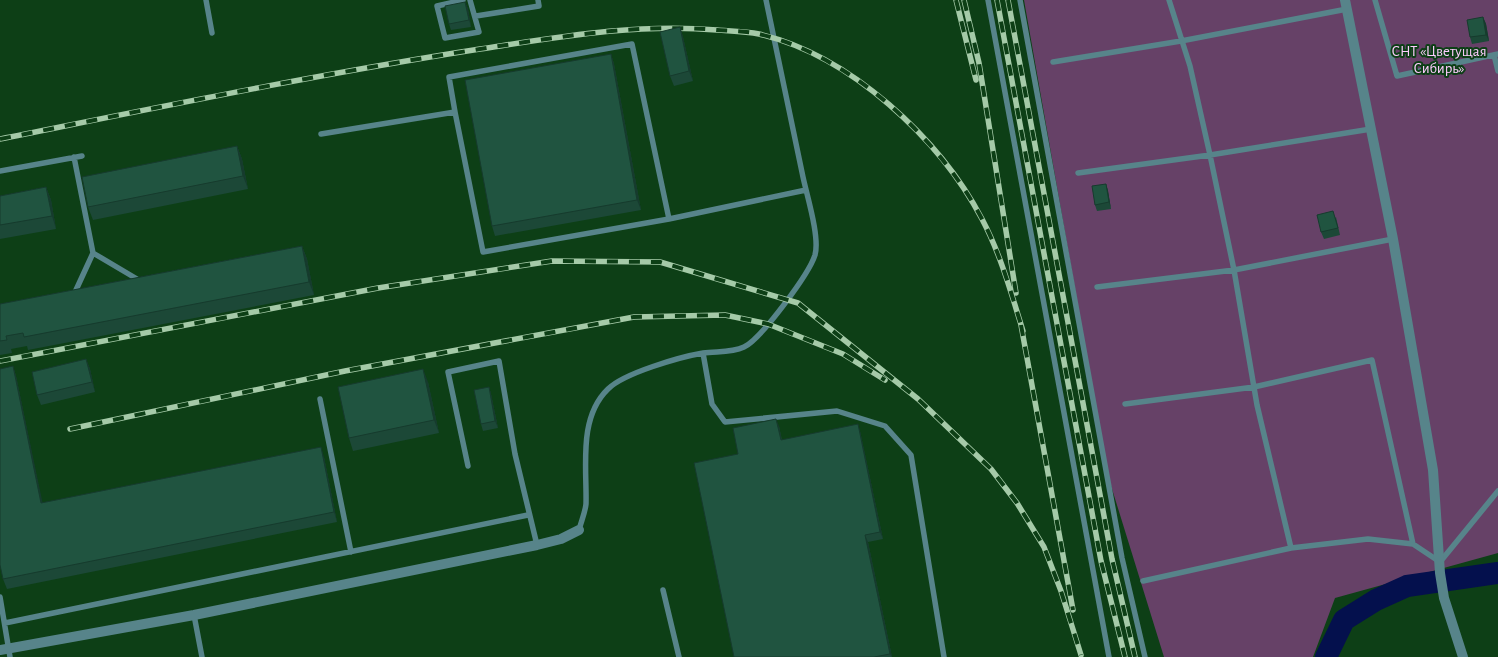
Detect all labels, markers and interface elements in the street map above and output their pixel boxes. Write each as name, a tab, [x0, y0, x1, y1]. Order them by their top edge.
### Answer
park label: СНТ «Цветущая Сибирь»	[1391, 44, 1487, 76]

